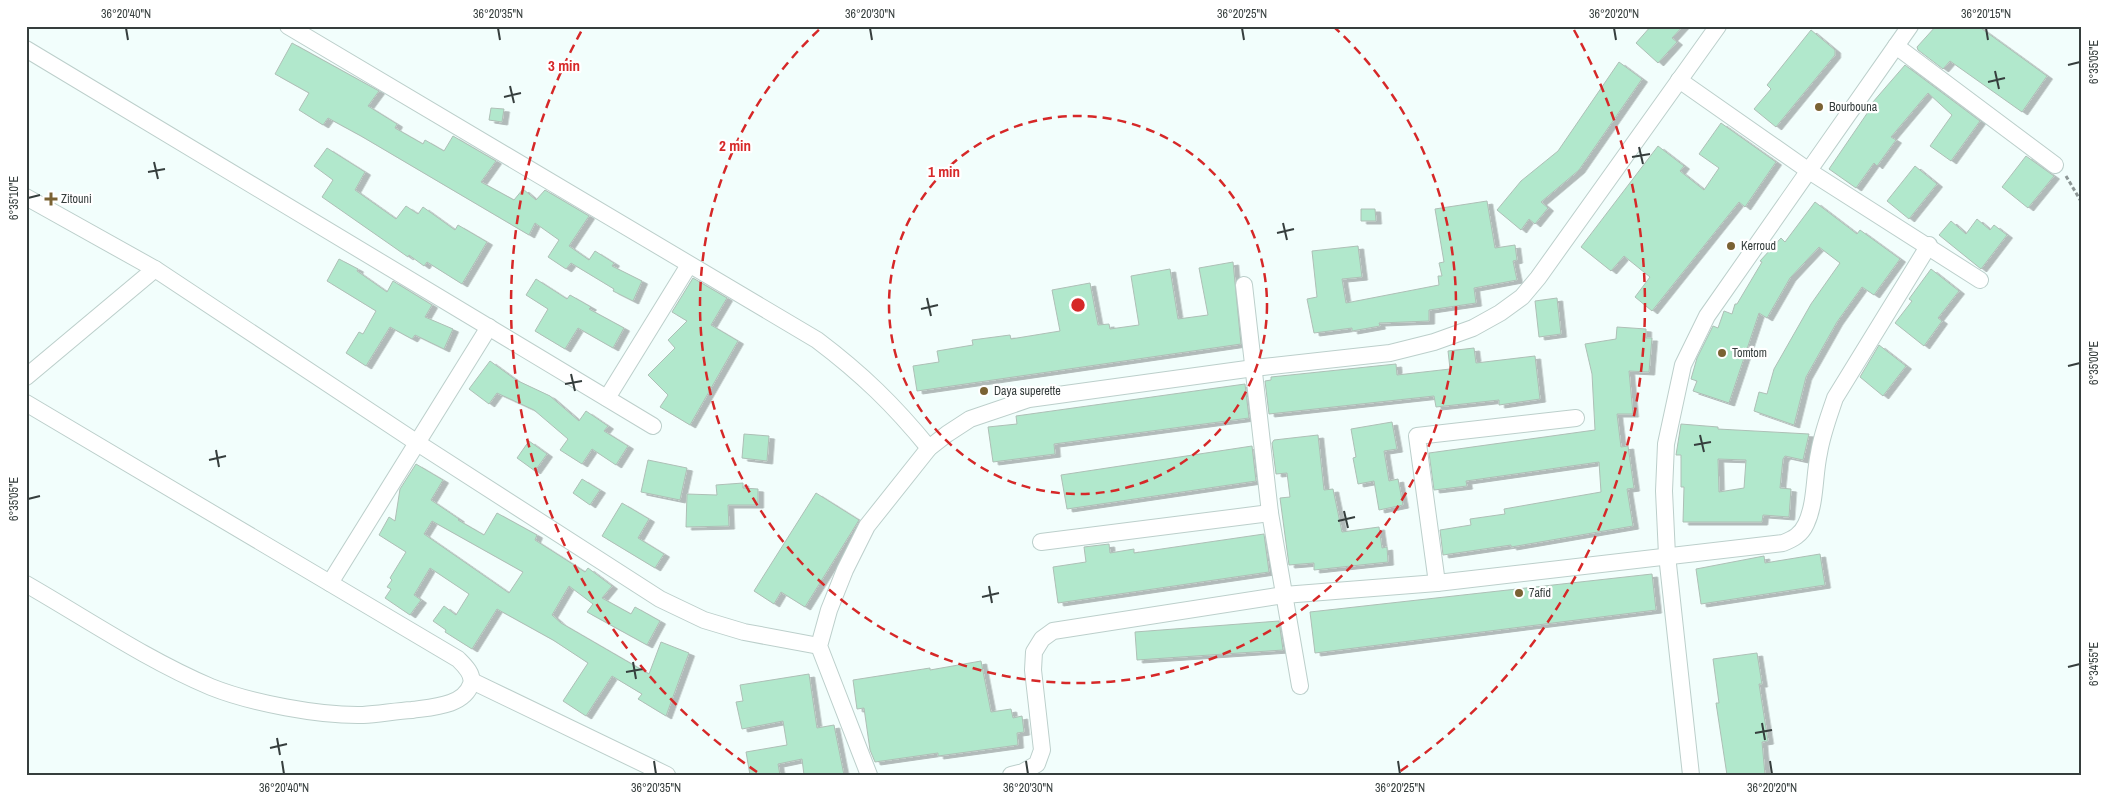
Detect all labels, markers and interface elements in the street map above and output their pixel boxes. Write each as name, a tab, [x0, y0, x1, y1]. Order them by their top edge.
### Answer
text: 36°20'40"N	[101, 6, 151, 22]
text: 36°20'35"N	[473, 6, 523, 22]
text: 36°20'30"N	[845, 6, 895, 22]
text: 36°20'25"N	[1217, 6, 1267, 22]
text: 36°20'20"N	[1589, 6, 1639, 22]
text: 36°20'15"N	[1961, 6, 2011, 22]
text: 6°35'05"E	[2086, 40, 2102, 84]
text: 3 min	[548, 55, 580, 76]
place label: Bourbouna	[1829, 99, 1878, 115]
marker: Bourbouna	[1813, 101, 1825, 113]
text: 2 min	[719, 135, 751, 156]
text: 1 min	[928, 161, 960, 182]
text: 6°35'10"E	[6, 176, 22, 220]
place label: Zitouni	[61, 191, 92, 207]
marker: Zitouni	[45, 193, 57, 205]
place label: Kerroud	[1741, 238, 1776, 254]
marker: Kerroud	[1725, 240, 1737, 252]
centre of rings	[1069, 296, 1087, 314]
text: 6°35'00"E	[2086, 341, 2102, 385]
place label: Tomtom	[1732, 345, 1767, 361]
marker: Tomtom	[1716, 347, 1728, 359]
place label: Daya superette	[994, 383, 1061, 399]
marker: Daya superette	[978, 385, 990, 397]
text: 6°35'05"E	[6, 477, 22, 521]
place label: 7afid	[1529, 585, 1551, 601]
marker: 7afid	[1513, 587, 1525, 599]
text: 6°34'55"E	[2086, 642, 2102, 686]
text: 36°20'40"N	[259, 780, 309, 796]
text: 36°20'35"N	[631, 780, 681, 796]
text: 36°20'30"N	[1003, 780, 1053, 796]
text: 36°20'25"N	[1375, 780, 1425, 796]
text: 36°20'20"N	[1747, 780, 1797, 796]

